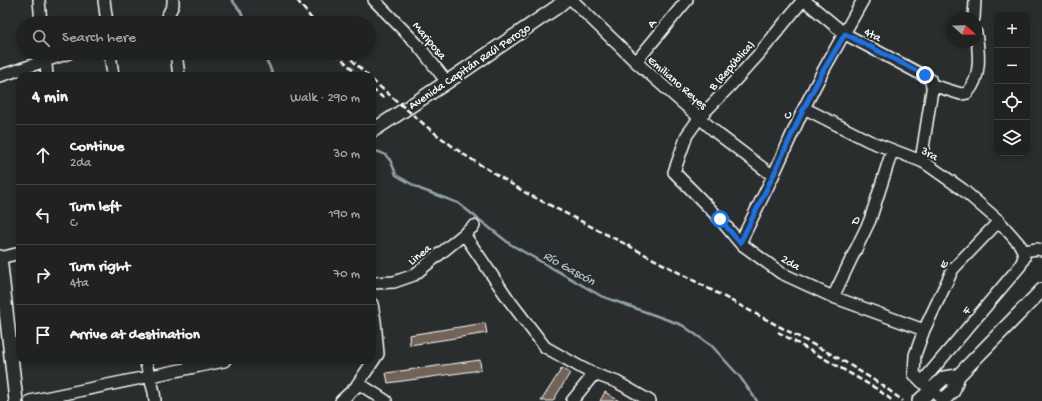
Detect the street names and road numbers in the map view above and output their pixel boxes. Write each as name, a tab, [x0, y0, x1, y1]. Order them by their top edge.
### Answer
street label: A	[645, 16, 661, 31]
street label: Mariposa	[409, 20, 449, 63]
street label: Avenida Capitán Raúl Perozo	[406, 22, 534, 114]
street label: 4ta	[861, 26, 883, 46]
street label: B (República)	[706, 39, 758, 95]
street label: Emiliano Reyes	[644, 54, 710, 114]
street label: C	[781, 109, 797, 122]
street label: 3ra	[917, 144, 940, 165]
street label: D	[848, 214, 865, 228]
street label: Linea	[406, 242, 435, 269]
street label: 2da	[778, 253, 802, 275]
street label: E	[937, 258, 953, 272]
street label: F	[960, 304, 975, 319]

